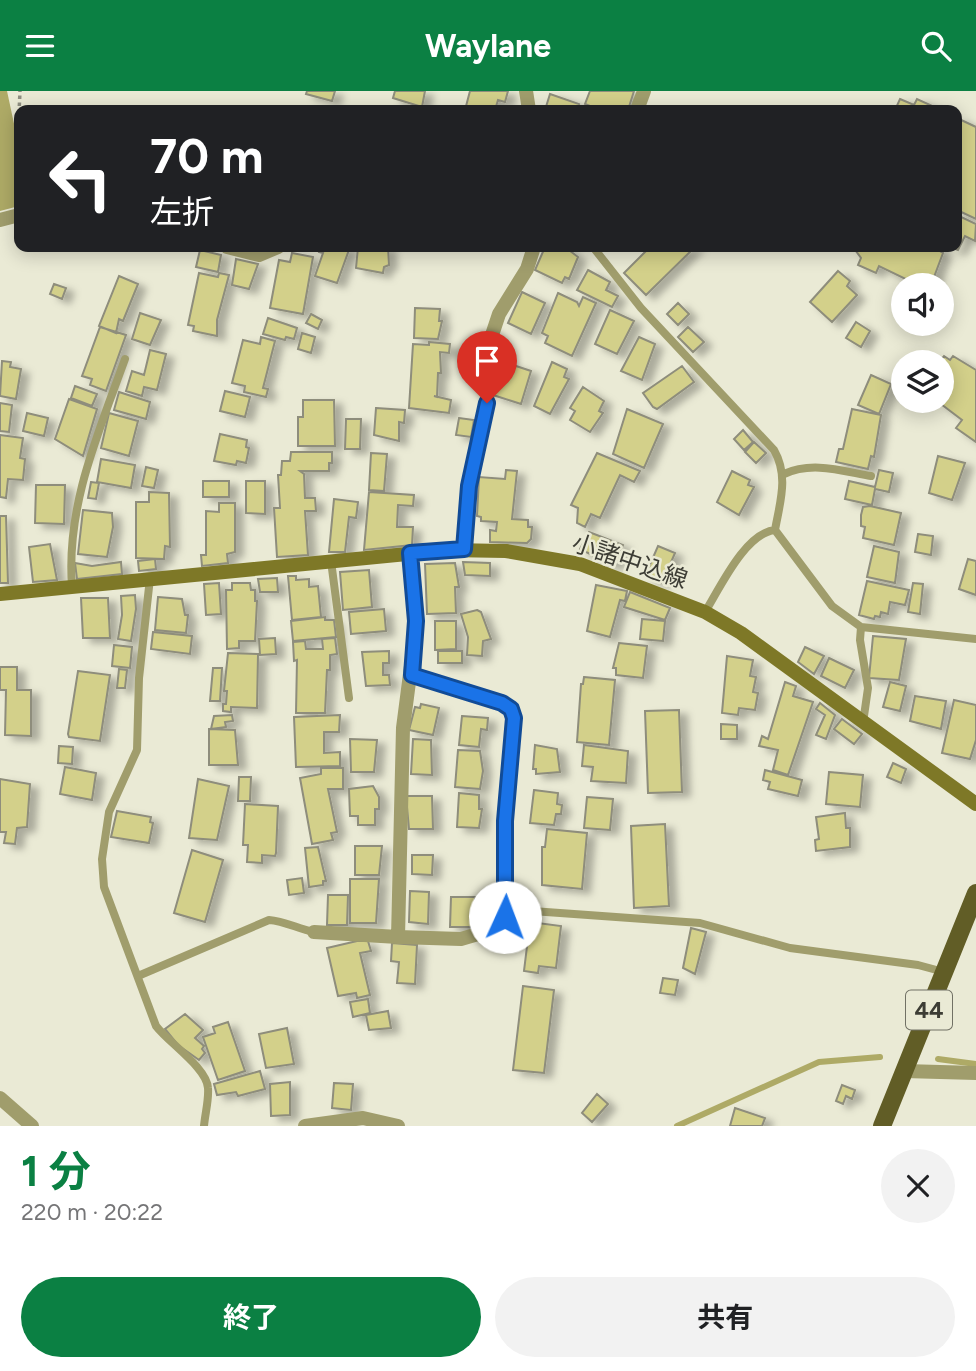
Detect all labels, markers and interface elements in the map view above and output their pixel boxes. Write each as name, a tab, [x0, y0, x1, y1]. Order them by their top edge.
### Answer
icon: menu	[21, 27, 59, 65]
text: Waylane	[425, 27, 551, 65]
icon: search	[917, 27, 955, 65]
text: 70 m	[150, 126, 263, 185]
icon: left	[35, 133, 126, 224]
text: 左折	[150, 193, 214, 231]
map controls	[891, 273, 954, 413]
button: sound	[891, 273, 954, 336]
pin	[457, 331, 517, 403]
icon: arrive	[468, 342, 506, 380]
button: layers	[891, 350, 954, 413]
street label: 小諸中込線	[569, 528, 691, 594]
position arrow	[468, 880, 542, 954]
road number: 44	[906, 991, 952, 1029]
text: 1 分	[21, 1146, 91, 1197]
button: close	[881, 1149, 955, 1223]
text: 220 m · 20:22	[21, 1198, 163, 1226]
button: 終了	[21, 1277, 481, 1357]
button: 共有	[495, 1277, 955, 1357]

